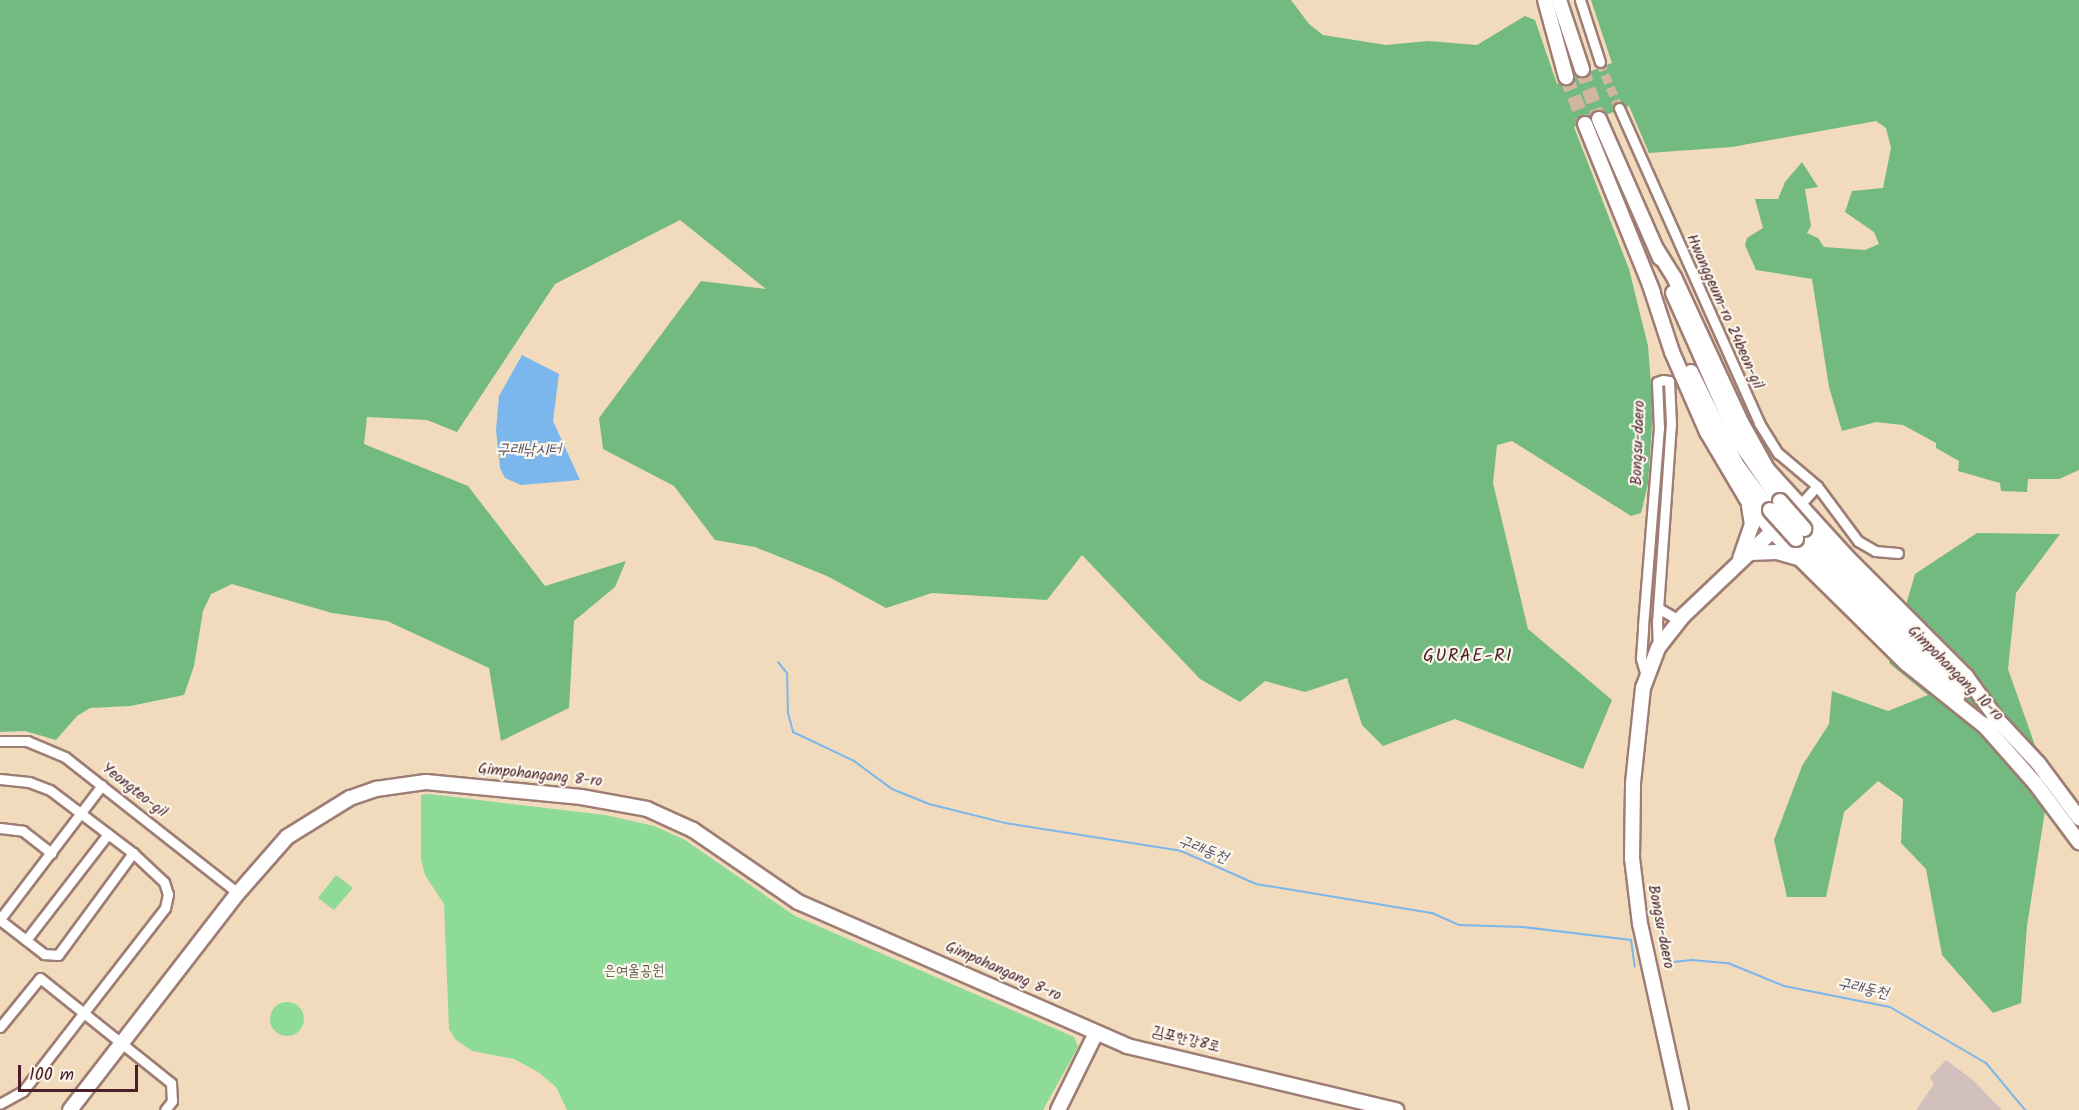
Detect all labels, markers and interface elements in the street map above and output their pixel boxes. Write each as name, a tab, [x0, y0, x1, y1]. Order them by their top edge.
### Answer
street label: Hwanggeum-ro 24beon-gil	[1682, 232, 1766, 392]
street label: Bongsu-daero	[1629, 400, 1649, 486]
water label: 구래낚시터	[497, 440, 561, 460]
street label: Gimpohangang 10-ro	[1903, 622, 2007, 726]
district label: GURAE-RI	[1423, 646, 1513, 668]
street label: Yeongteo-gil	[98, 760, 170, 822]
street label: Gimpohangang 8-ro	[477, 761, 603, 791]
water label: 구래동천	[1176, 832, 1230, 868]
street label: Bongsu-daero	[1643, 884, 1677, 970]
street label: Gimpohangang 8-ro	[942, 938, 1064, 1006]
park label: 은여울공원	[604, 963, 664, 981]
water label: 구래동천	[1836, 974, 1890, 1004]
street label: 김포한강8로	[1150, 1023, 1222, 1057]
scale bar	[21, 1053, 141, 1091]
text: 100 m	[29, 1061, 74, 1090]

